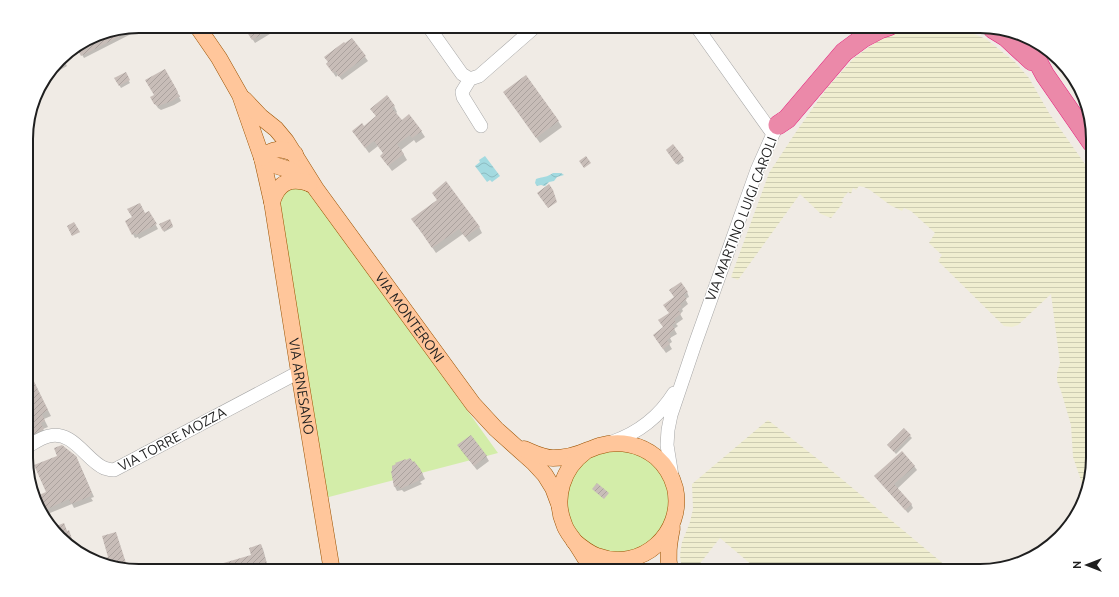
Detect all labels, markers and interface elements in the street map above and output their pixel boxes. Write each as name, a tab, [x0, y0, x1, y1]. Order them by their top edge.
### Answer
street label: VIA MARTINO LUIGI CAROLI	[702, 135, 780, 303]
street label: VIA MONTERONI	[372, 269, 448, 365]
street label: VIA ARNESANO	[286, 337, 317, 436]
street label: VIA TORRE MOZZA	[115, 404, 229, 474]
north arrow	[1067, 545, 1107, 585]
text: N	[1071, 561, 1083, 569]

